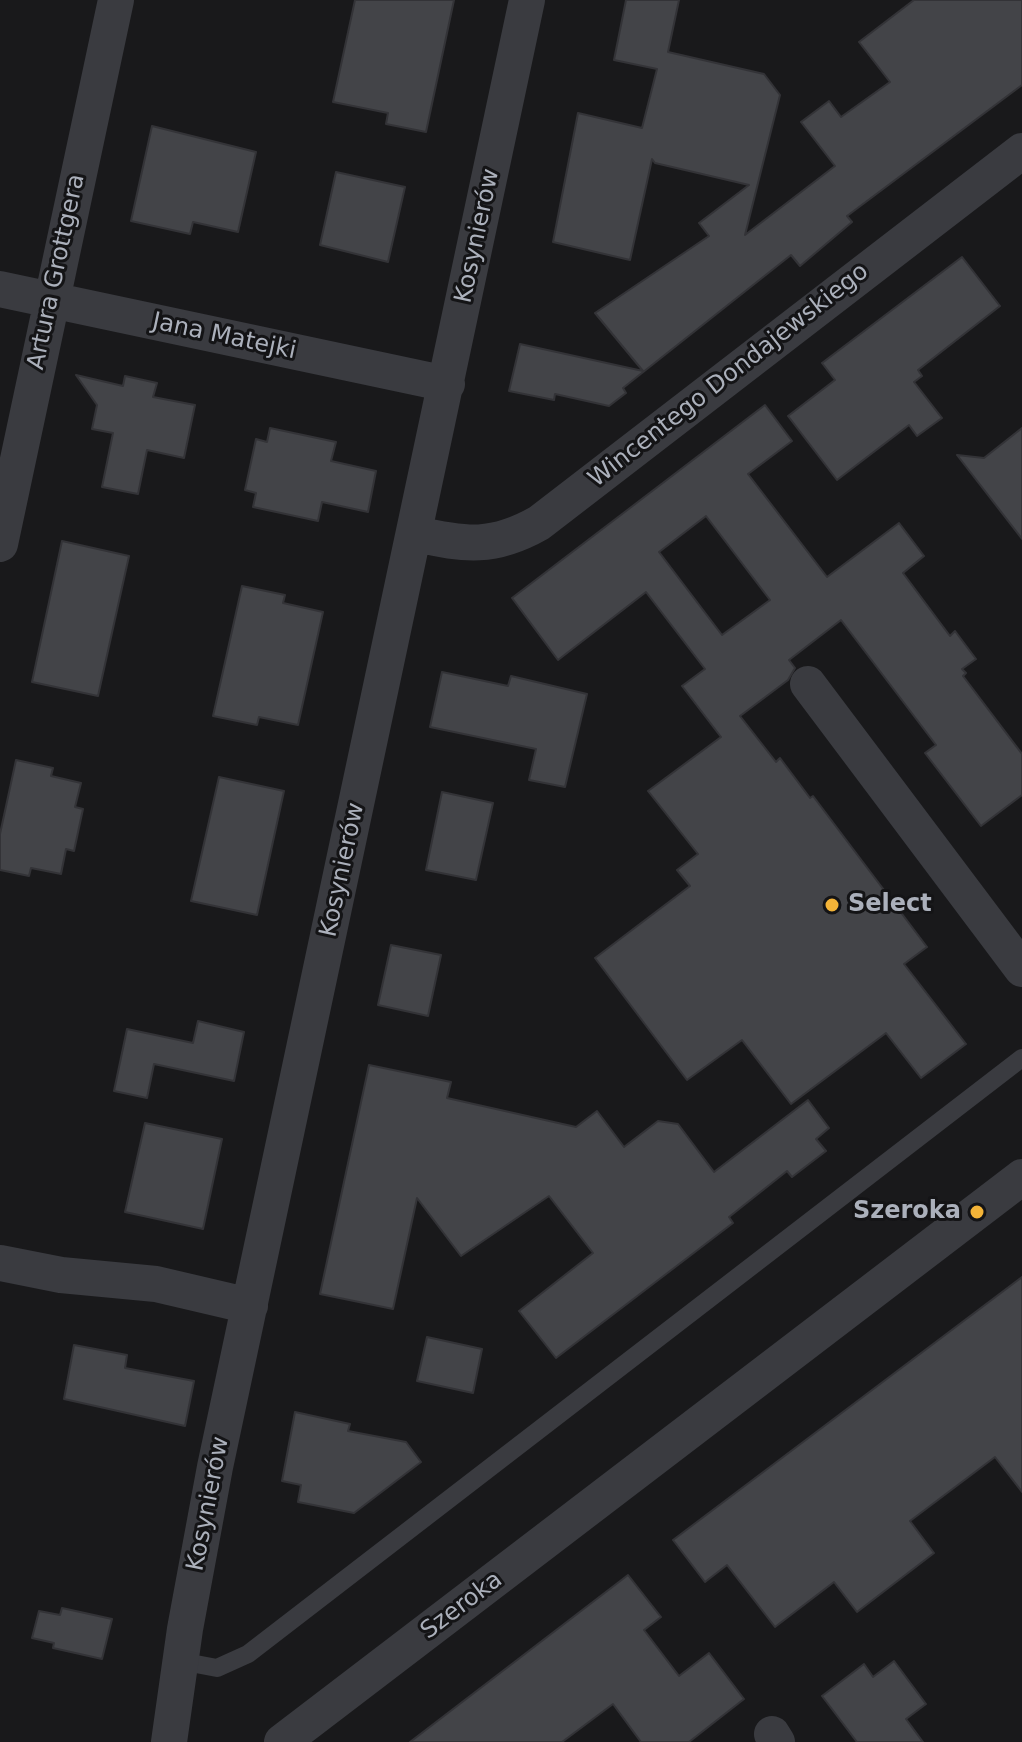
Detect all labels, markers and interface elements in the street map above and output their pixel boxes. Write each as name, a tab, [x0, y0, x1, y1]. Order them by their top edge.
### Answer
street label: Kosynierów	[450, 166, 506, 306]
street label: Artura Grottgera	[22, 172, 92, 372]
street label: Wincentego Dondajewskiego	[583, 258, 875, 494]
street label: Jana Matejki	[150, 308, 298, 366]
street label: Kosynierów	[315, 800, 371, 940]
place label: Select	[848, 891, 932, 919]
marker: Select	[823, 896, 841, 914]
place label: Szeroka	[853, 1198, 961, 1226]
marker: Szeroka	[968, 1203, 986, 1221]
street label: Kosynierów	[182, 1434, 236, 1574]
street label: Szeroka	[415, 1566, 509, 1646]

